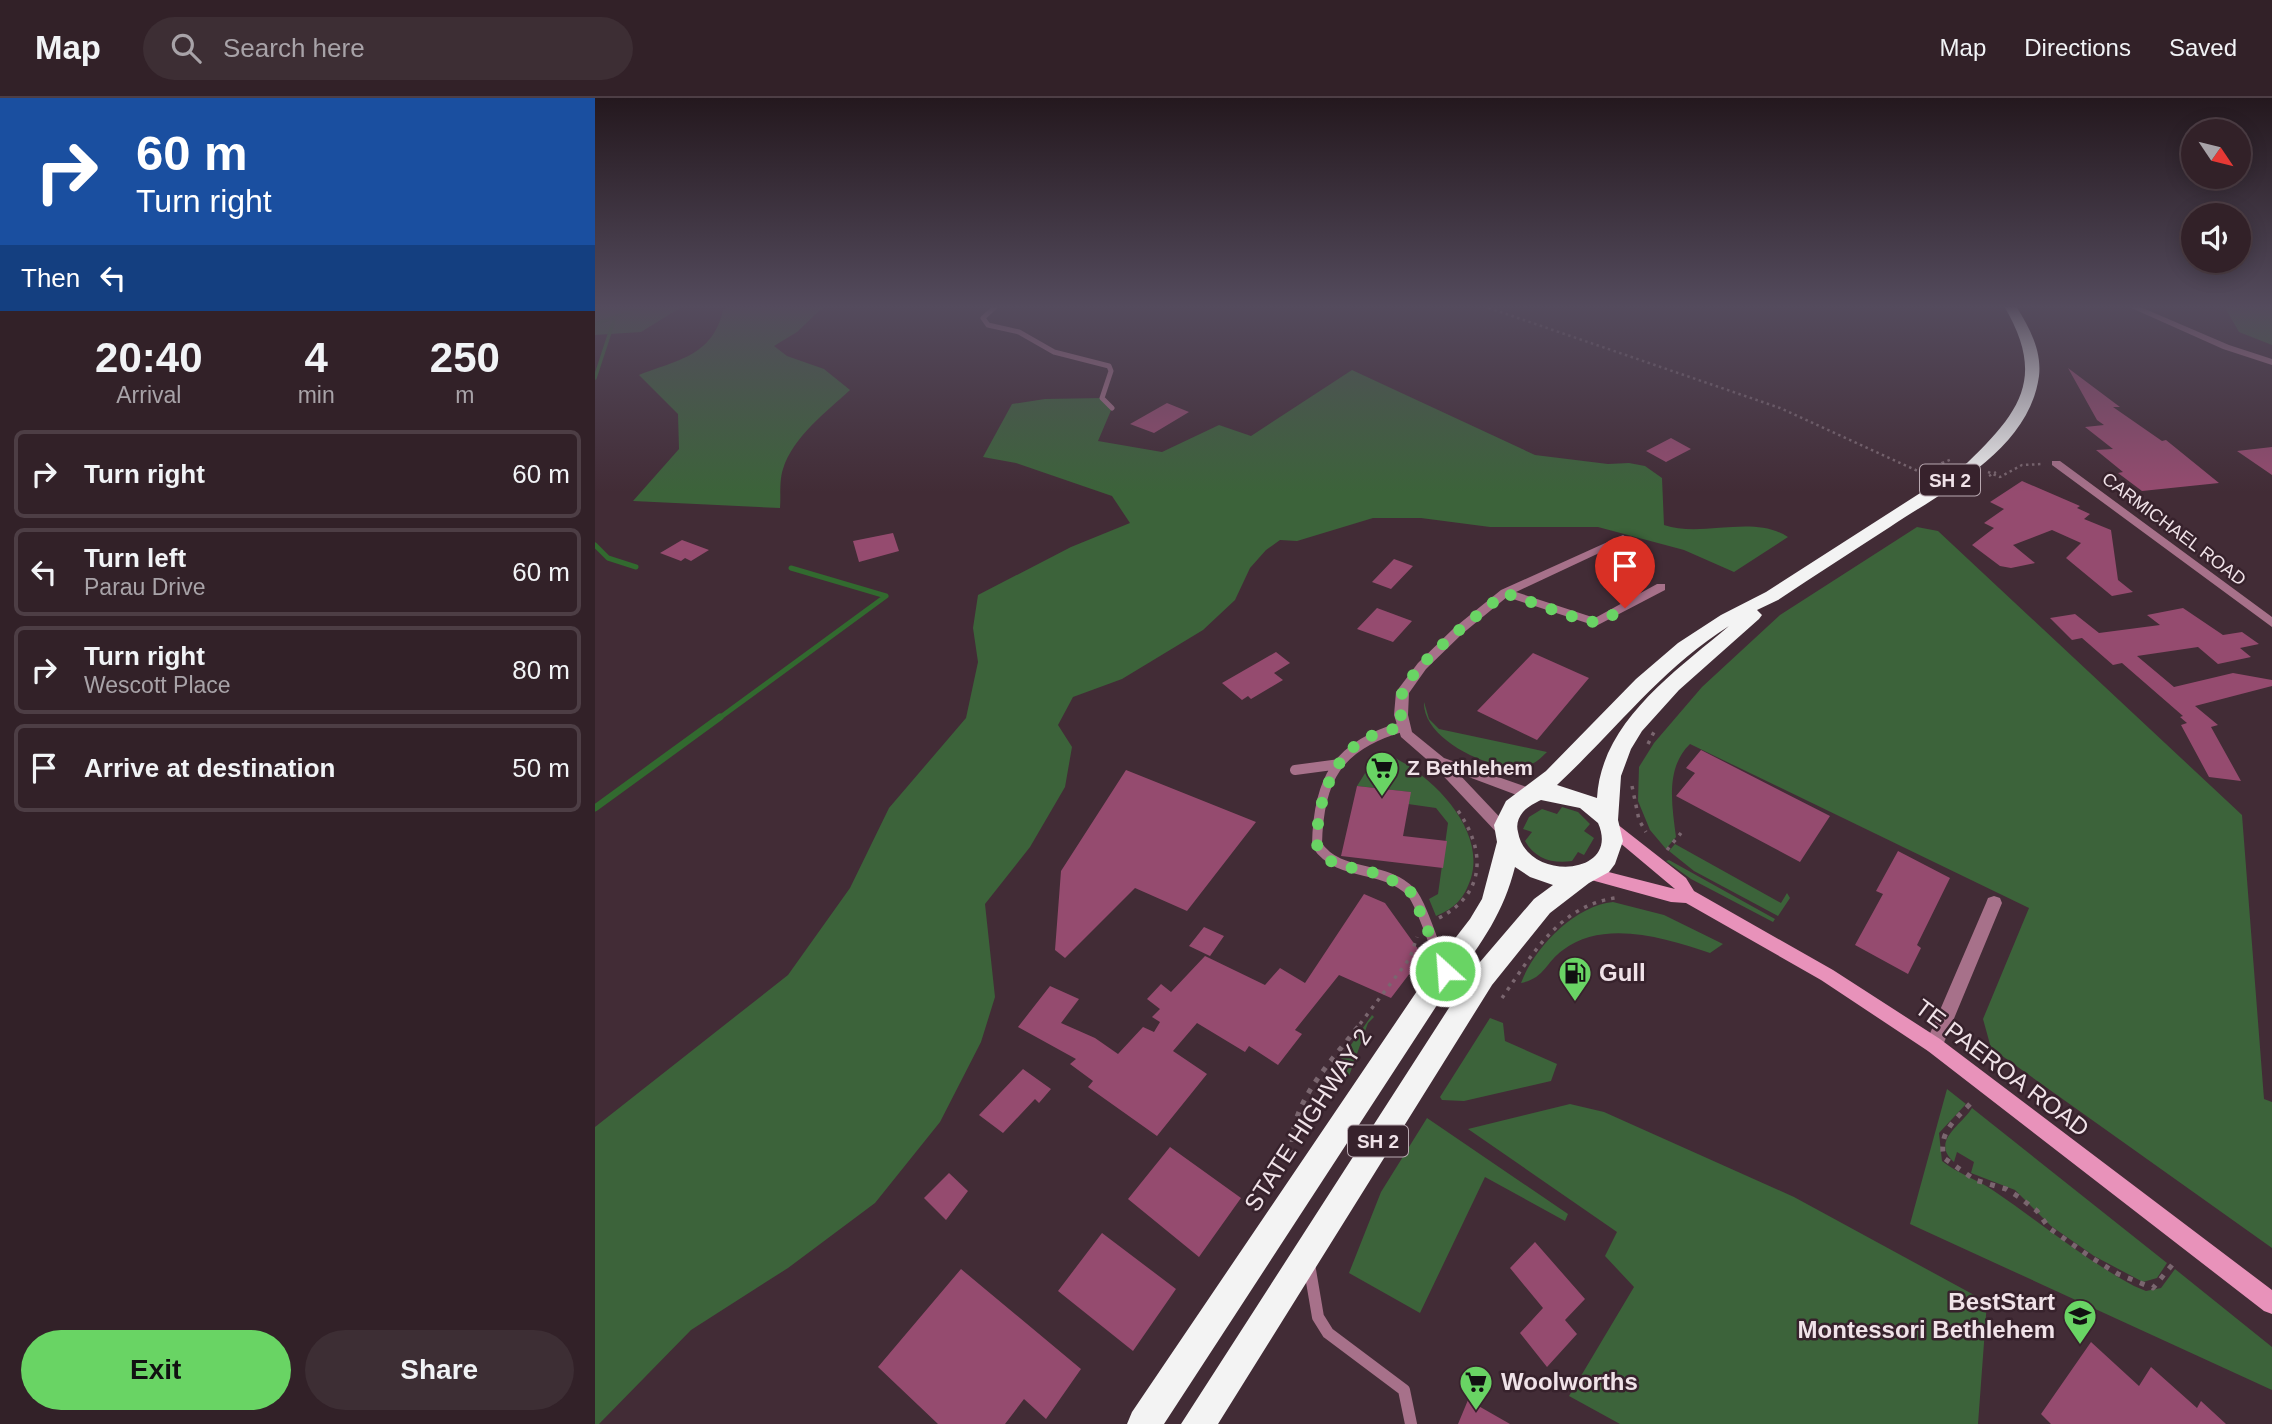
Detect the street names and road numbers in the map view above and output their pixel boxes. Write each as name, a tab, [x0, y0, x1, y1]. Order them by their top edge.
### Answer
road number: SH 2	[1920, 464, 1980, 496]
street label: CARMICHAEL ROAD	[2098, 469, 2250, 589]
street label: TE PAEROA ROAD	[1910, 994, 2094, 1142]
street label: STATE HIGHWAY 2	[1239, 1023, 1377, 1216]
road number: SH 2	[1348, 1126, 1408, 1156]

